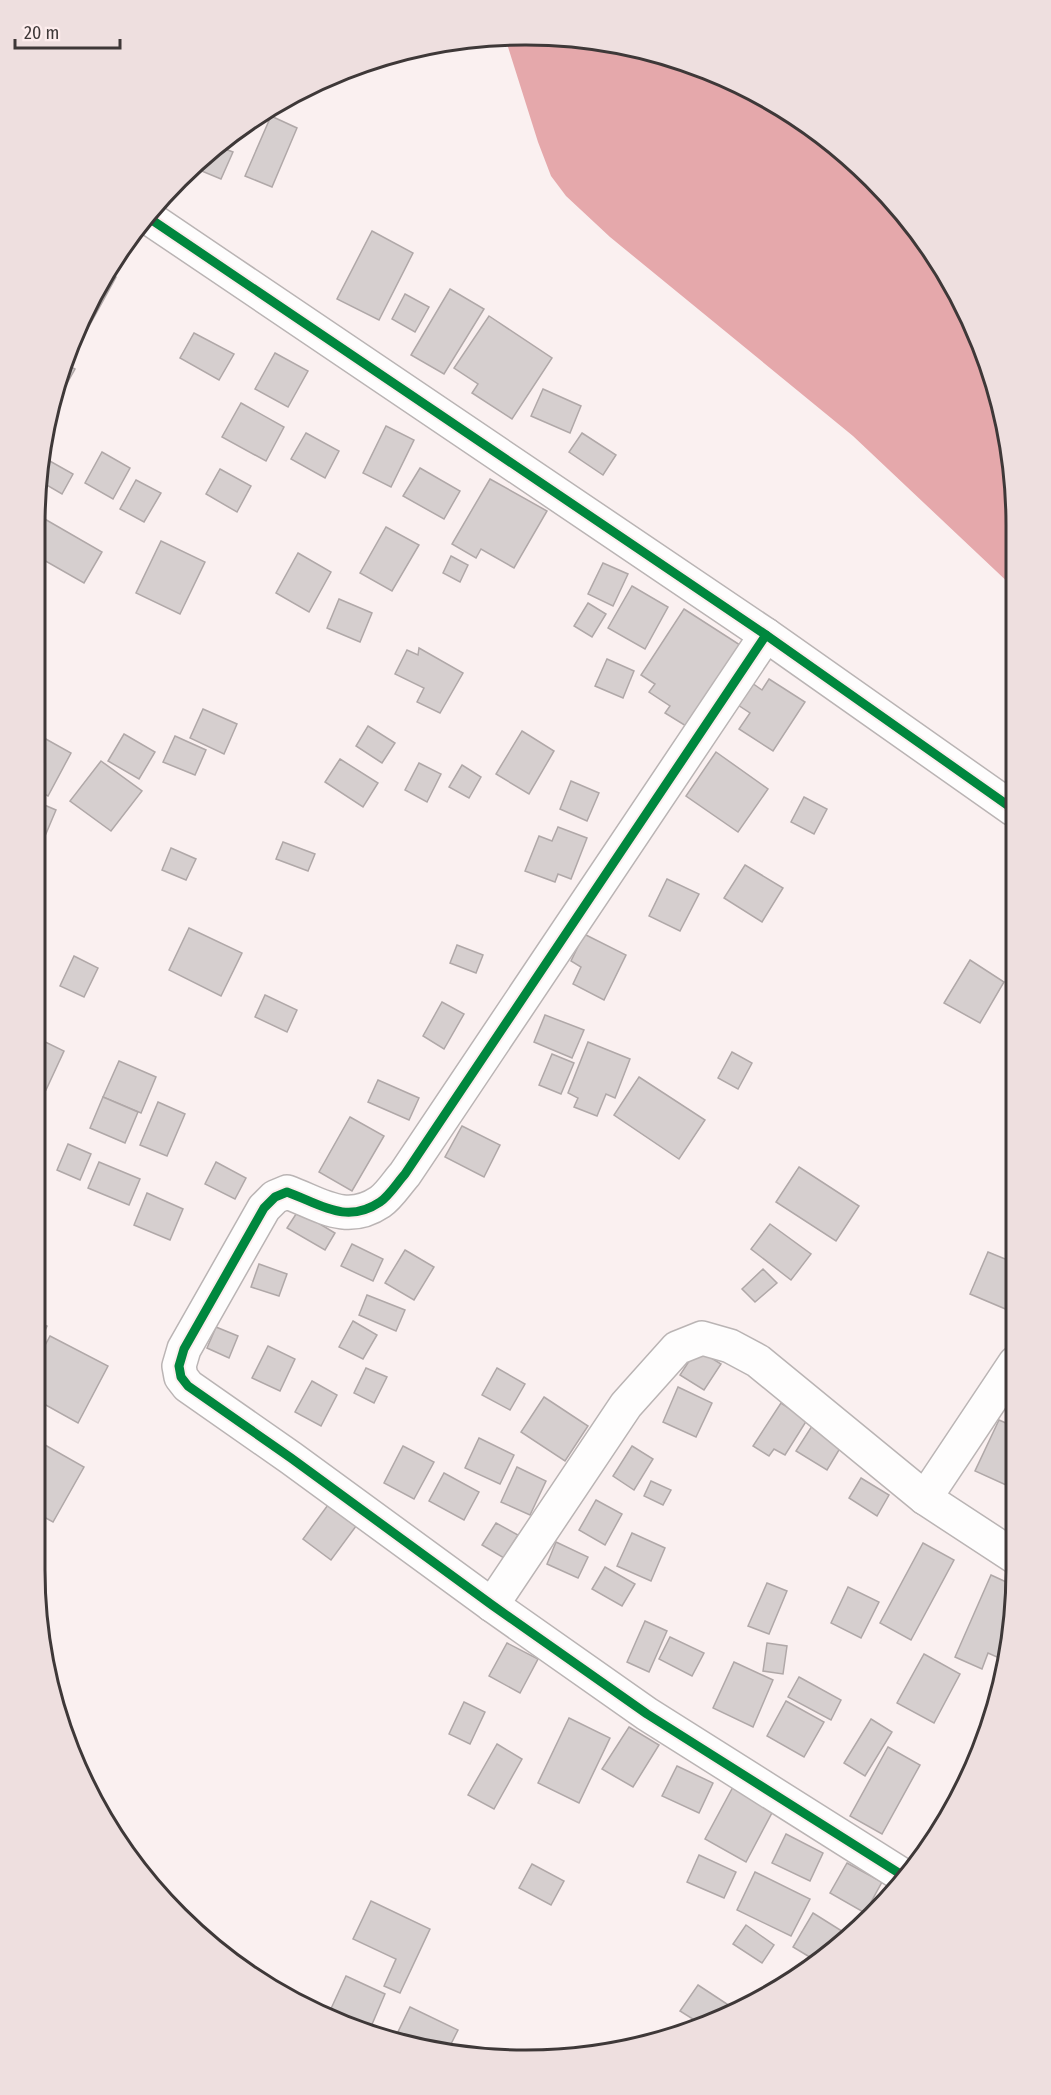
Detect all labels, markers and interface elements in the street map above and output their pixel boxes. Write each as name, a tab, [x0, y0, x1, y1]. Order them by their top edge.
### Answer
scale bar	[15, 12, 120, 50]
text: 20 m	[24, 22, 59, 44]

